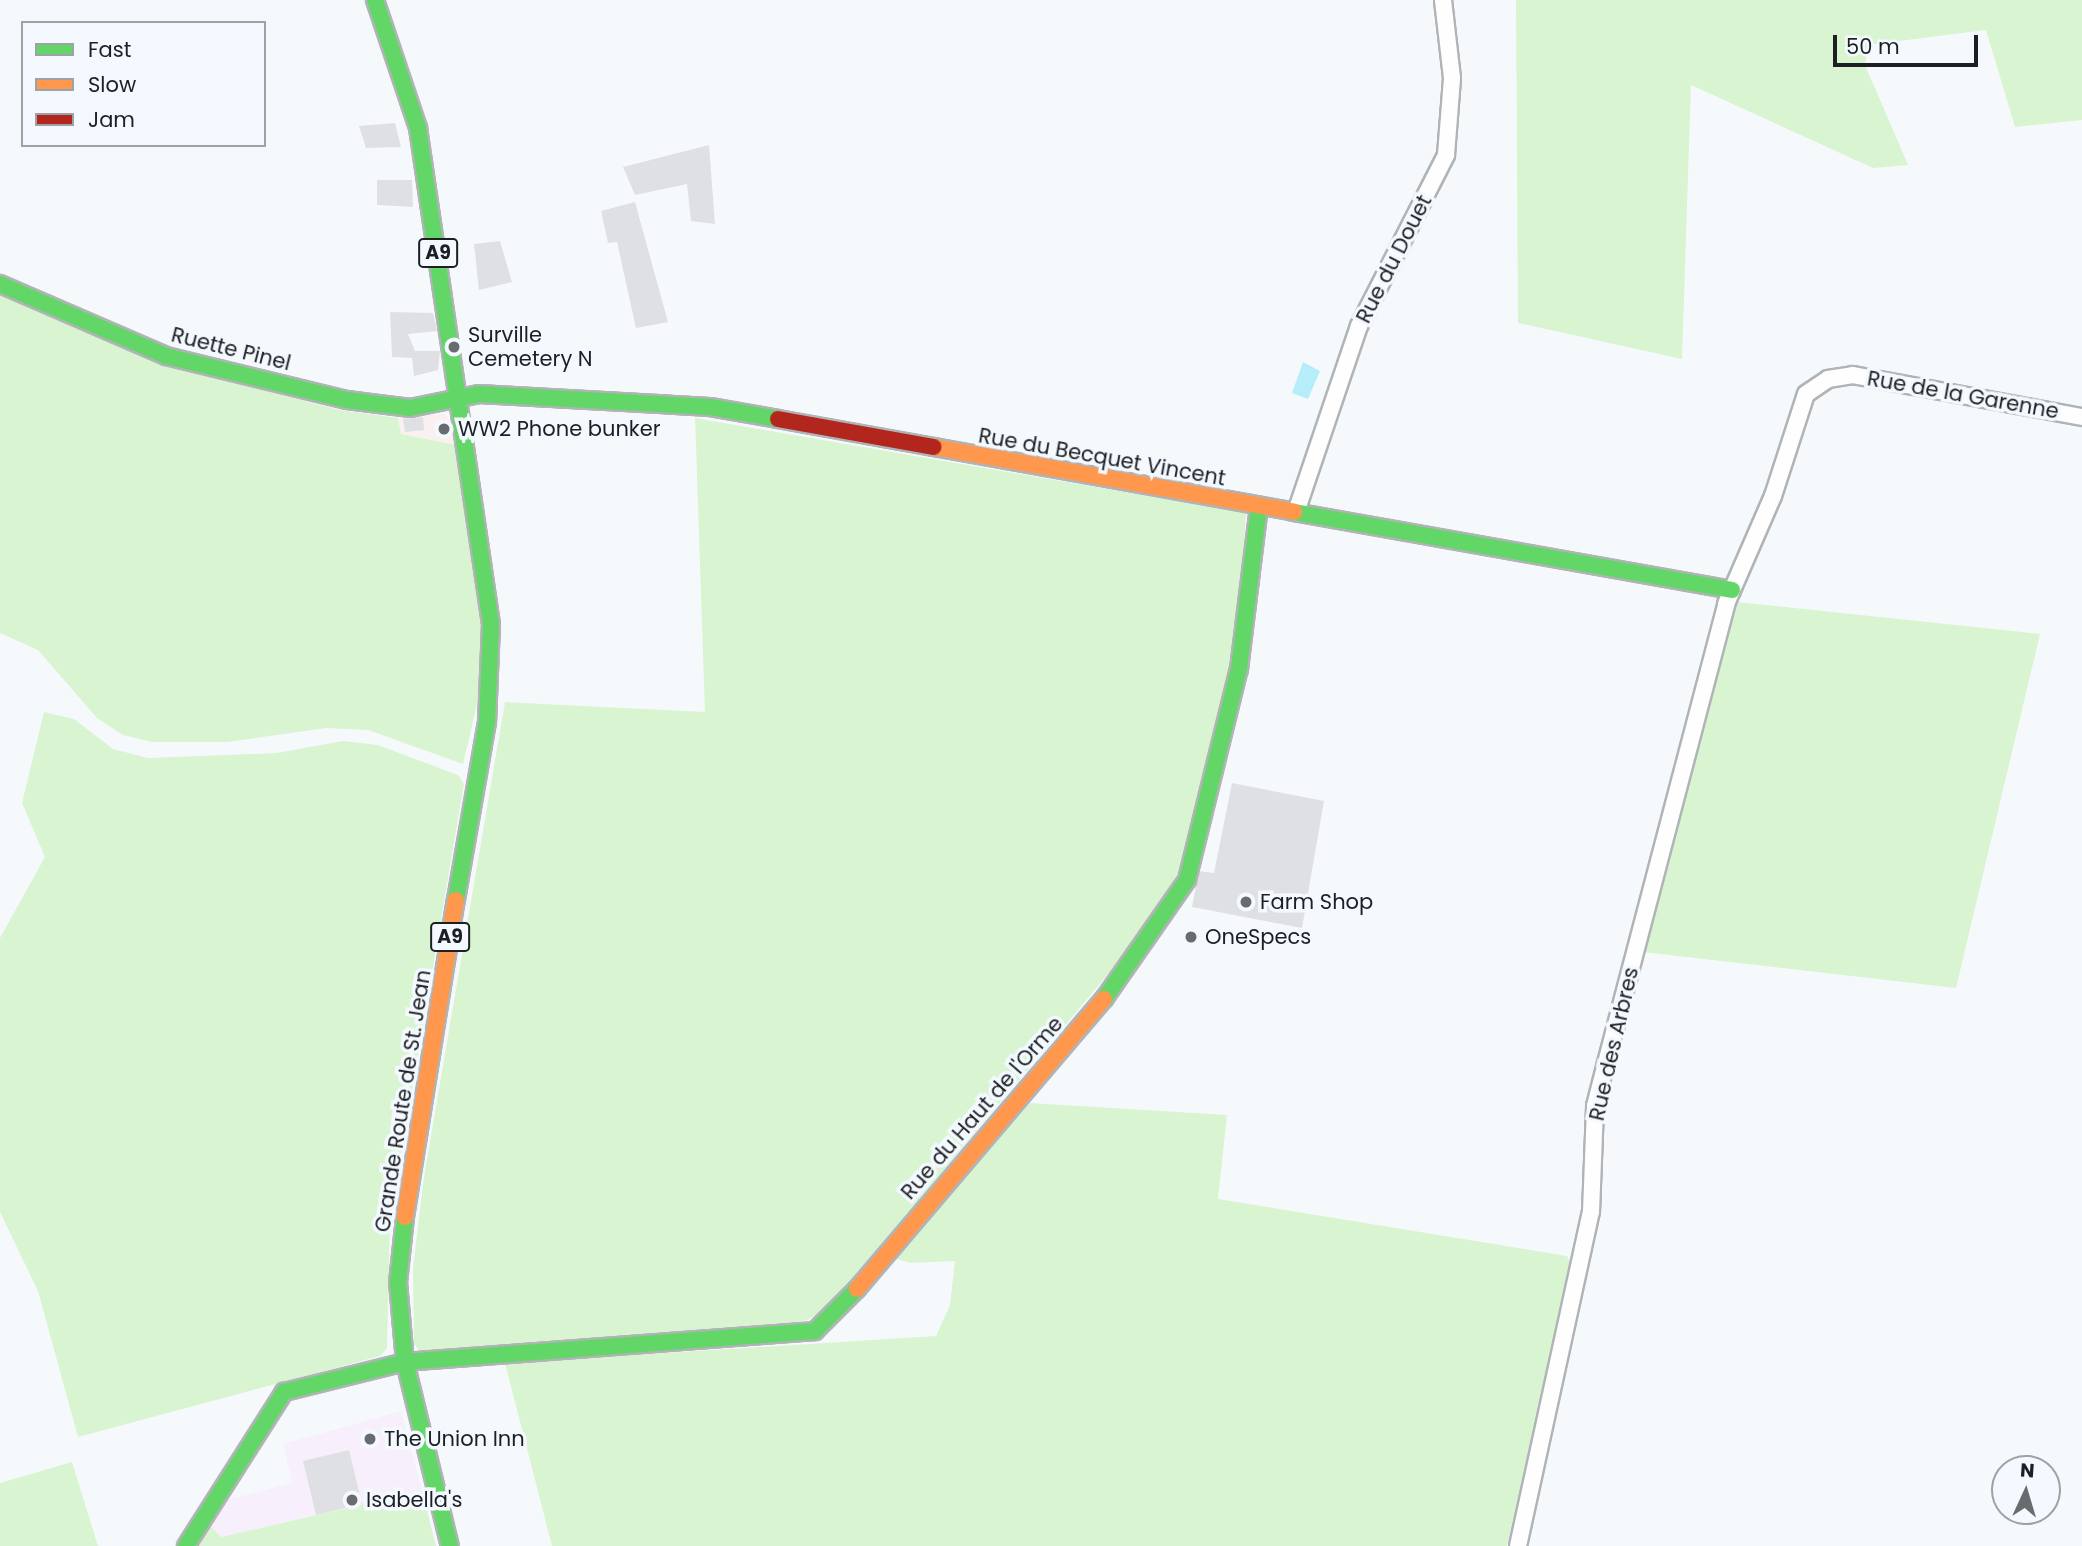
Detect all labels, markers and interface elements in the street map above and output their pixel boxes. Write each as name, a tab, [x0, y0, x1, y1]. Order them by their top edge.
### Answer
legend	[21, 21, 266, 147]
scale bar	[1837, 21, 1982, 65]
text: 50 m	[1846, 32, 1900, 61]
text: Fast	[88, 35, 131, 64]
text: Slow	[88, 70, 136, 99]
text: Jam	[88, 105, 135, 134]
street label: Rue du Douet	[1351, 191, 1437, 327]
road number: A9	[417, 238, 459, 268]
street label: Ruette Pinel	[169, 322, 293, 376]
place label: Surville Cemetery N	[468, 322, 593, 372]
marker: Surville Cemetery N	[446, 339, 462, 355]
street label: Rue de la Garenne	[1865, 366, 2061, 424]
place label: WW2 Phone bunker	[458, 416, 661, 442]
marker: WW2 Phone bunker	[436, 421, 452, 437]
street label: Rue du Becquet Vincent	[977, 423, 1227, 491]
place label: Farm Shop	[1260, 889, 1373, 915]
marker: Farm Shop	[1238, 894, 1254, 910]
road number: A9	[429, 922, 471, 953]
place label: OneSpecs	[1205, 924, 1311, 950]
marker: OneSpecs	[1183, 929, 1199, 945]
street label: Rue des Arbres	[1584, 965, 1644, 1123]
street label: Grande Route de St. Jean	[370, 968, 436, 1234]
street label: Rue du Haut de l'Orme	[896, 1012, 1068, 1204]
place label: The Union Inn	[384, 1426, 525, 1452]
marker: The Union Inn	[362, 1431, 378, 1447]
north arrow	[1991, 1455, 2061, 1525]
text: N	[2019, 1457, 2035, 1485]
place label: Isabella's	[366, 1487, 462, 1513]
marker: Isabella's	[344, 1492, 360, 1508]

